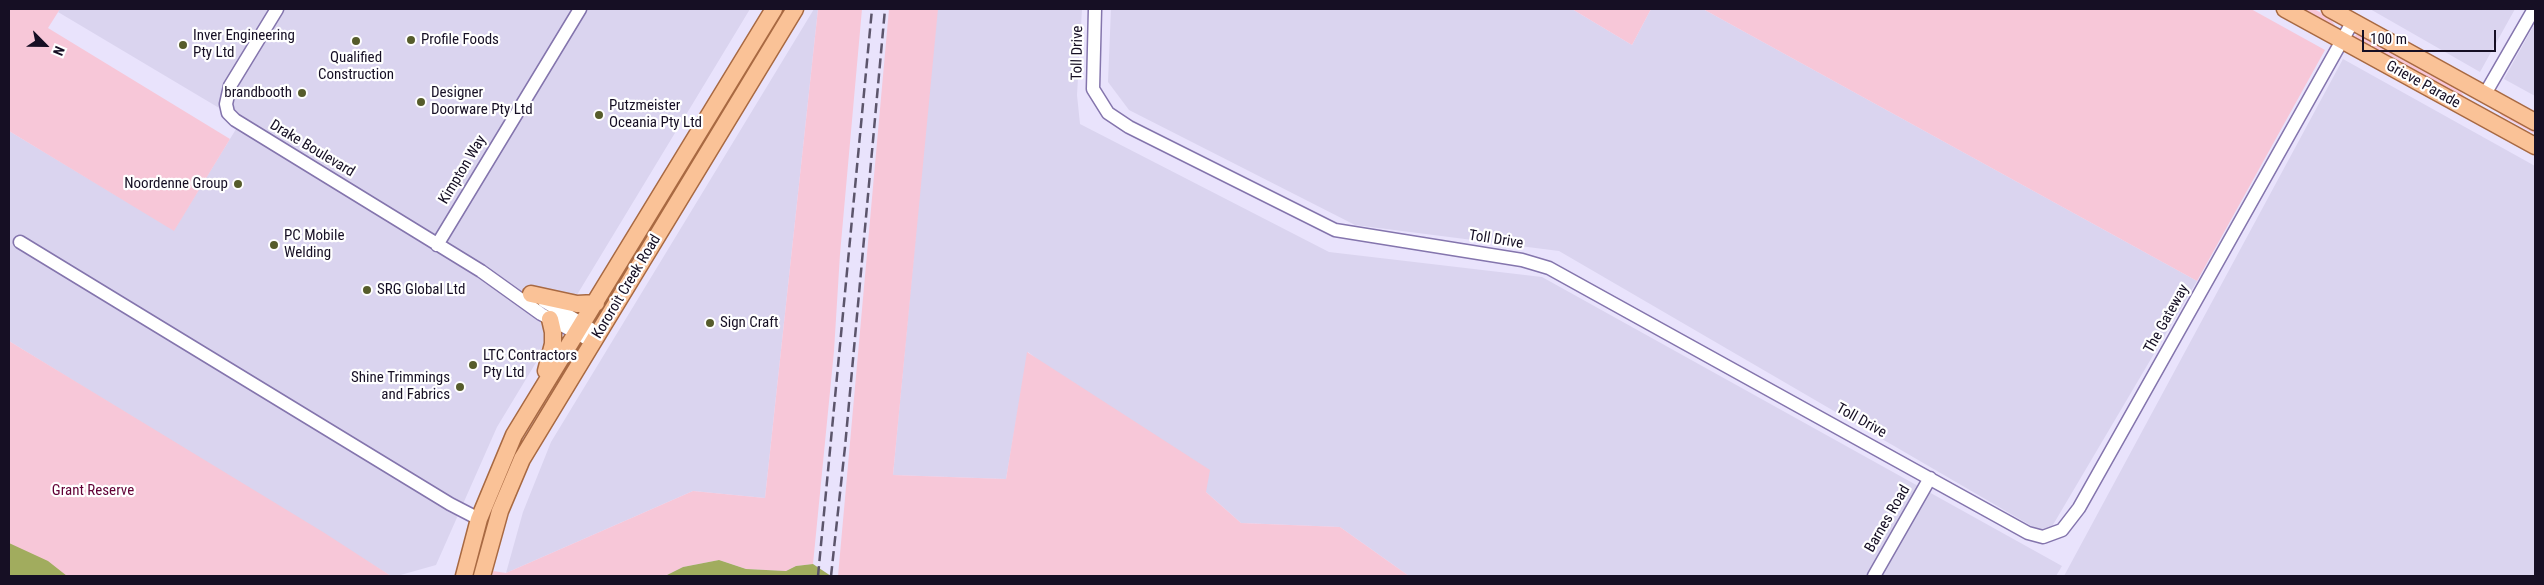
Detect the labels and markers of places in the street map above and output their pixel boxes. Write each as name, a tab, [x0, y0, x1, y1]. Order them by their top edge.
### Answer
place label: Inver Engineering Pty Ltd	[193, 27, 295, 62]
place label: Profile Foods	[421, 31, 499, 49]
marker: Profile Foods	[405, 34, 417, 46]
marker: Qualified Construction	[350, 35, 362, 47]
marker: Inver Engineering Pty Ltd	[177, 39, 189, 51]
place label: Qualified Construction	[318, 49, 394, 84]
place label: brandbooth	[224, 84, 292, 102]
place label: Designer Doorware Pty Ltd	[431, 84, 533, 119]
marker: brandbooth	[296, 87, 308, 99]
marker: Designer Doorware Pty Ltd	[415, 96, 427, 108]
place label: Putzmeister Oceania Pty Ltd	[609, 97, 702, 132]
marker: Putzmeister Oceania Pty Ltd	[593, 109, 605, 121]
place label: Noordenne Group	[124, 175, 228, 193]
marker: Noordenne Group	[232, 178, 244, 190]
place label: PC Mobile Welding	[284, 227, 344, 262]
marker: PC Mobile Welding	[268, 239, 280, 251]
place label: SRG Global Ltd	[377, 281, 465, 299]
marker: SRG Global Ltd	[361, 284, 373, 296]
place label: Sign Craft	[720, 314, 778, 332]
marker: Sign Craft	[704, 317, 716, 329]
place label: LTC Contractors Pty Ltd	[483, 347, 577, 382]
marker: LTC Contractors Pty Ltd	[467, 359, 479, 371]
place label: Shine Trimmings and Fabrics	[351, 369, 450, 404]
marker: Shine Trimmings and Fabrics	[454, 381, 466, 393]

